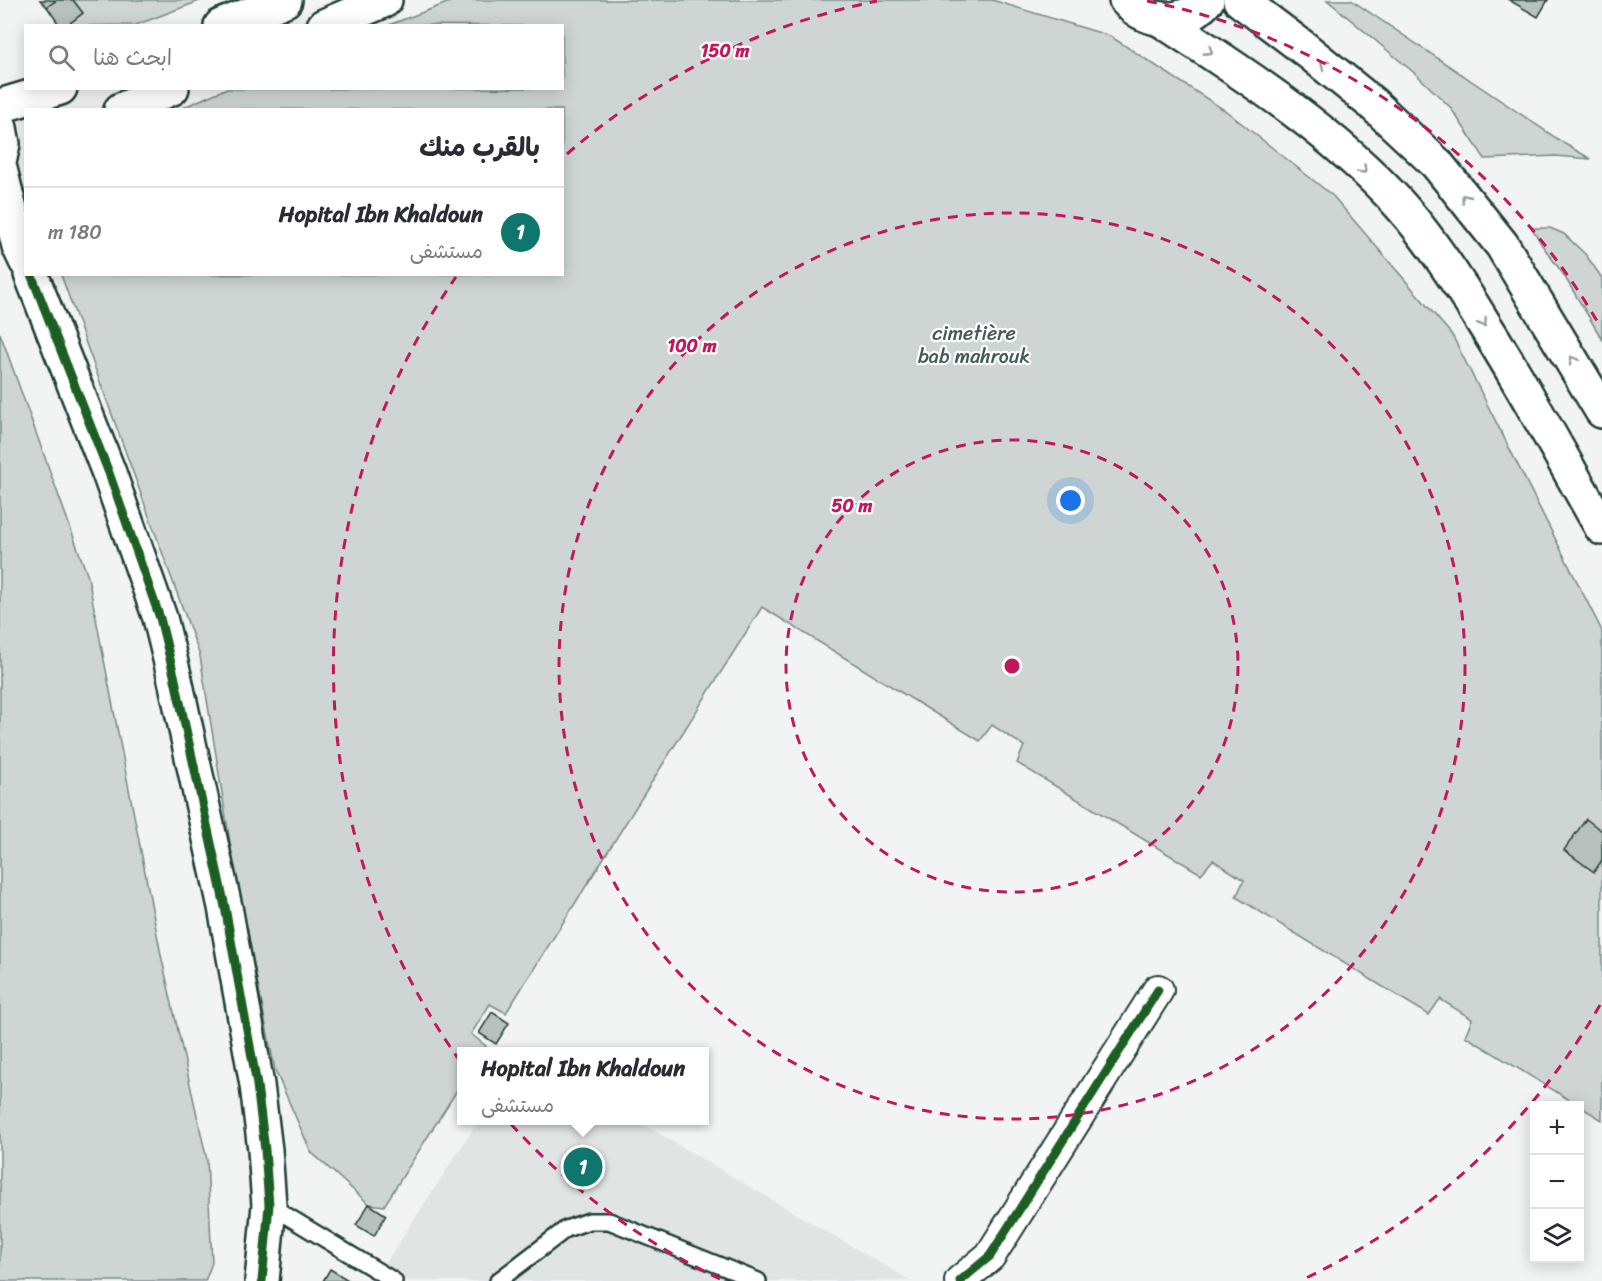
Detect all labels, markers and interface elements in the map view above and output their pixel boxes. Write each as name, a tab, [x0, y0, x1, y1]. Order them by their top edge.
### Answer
search box	[24, 24, 564, 90]
text: 150 m	[701, 35, 749, 67]
text: ابحث هنا	[93, 38, 172, 77]
icon: search	[45, 41, 78, 74]
one-way arrow	[1203, 44, 1213, 56]
one-way arrow	[1320, 60, 1331, 71]
text: بالقرب منك	[419, 124, 540, 170]
one-way arrow	[1357, 163, 1367, 174]
one-way arrow	[1461, 194, 1472, 205]
text: Hopital Ibn Khaldoun	[279, 195, 483, 234]
text: 180 m	[48, 215, 102, 250]
text: 1	[516, 215, 525, 250]
text: مستشفى	[410, 234, 483, 269]
park label: cimetière bab mahrouk	[918, 316, 1030, 374]
one-way arrow	[1476, 316, 1487, 327]
text: 100 m	[668, 330, 717, 362]
one-way arrow	[1568, 356, 1580, 366]
your location	[1056, 486, 1085, 515]
text: 50 m	[832, 490, 873, 522]
centre of rings	[1002, 656, 1022, 676]
popup	[457, 1047, 709, 1125]
text: Hopital Ibn Khaldoun	[481, 1049, 685, 1088]
text: مستشفى	[481, 1088, 554, 1123]
map controls	[1530, 1101, 1584, 1263]
button: +	[1530, 1101, 1584, 1155]
pin: 1	[564, 1144, 602, 1190]
button: −	[1530, 1155, 1584, 1209]
button: layers	[1530, 1209, 1584, 1263]

